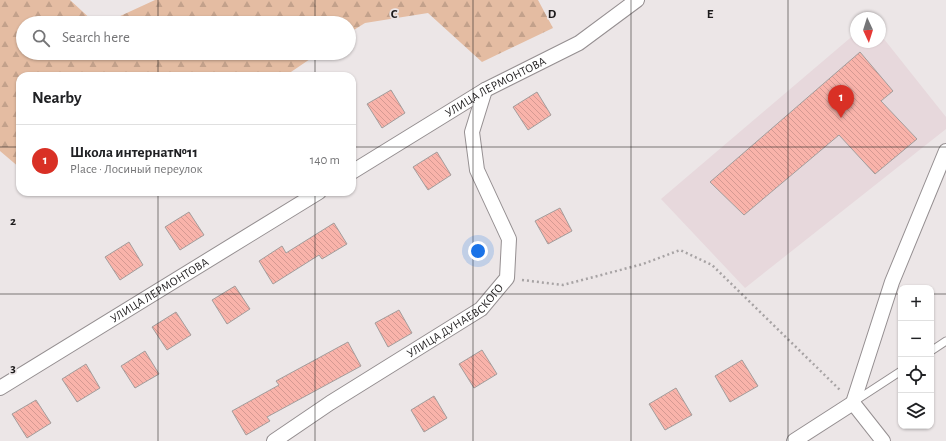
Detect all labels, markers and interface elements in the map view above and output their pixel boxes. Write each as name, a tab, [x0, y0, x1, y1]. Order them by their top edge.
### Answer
text: C	[391, 8, 398, 21]
text: D	[548, 8, 557, 21]
text: E	[707, 8, 714, 21]
north arrow	[850, 12, 886, 48]
search box	[16, 16, 356, 60]
icon: search	[30, 27, 52, 49]
text: Search here	[62, 30, 130, 45]
street label: УЛИЦА ЛЕРМОНТОВА	[443, 55, 548, 119]
pin: 1	[828, 85, 854, 118]
text: Nearby	[32, 89, 82, 106]
text: Школа интернат№11	[70, 145, 198, 160]
text: 1	[43, 154, 47, 167]
text: 140 m	[310, 154, 340, 167]
text: Place · Лосиный переулок	[70, 163, 202, 176]
text: 2	[10, 215, 16, 228]
your location	[468, 241, 488, 261]
street label: УЛИЦА ЛЕРМОНТОВА	[108, 256, 210, 325]
street label: УЛИЦА ДУНАЕВСКОГО	[405, 281, 505, 360]
map controls	[898, 285, 934, 429]
button: +	[898, 285, 934, 321]
button: −	[898, 321, 934, 357]
button: locate	[898, 357, 934, 393]
text: 3	[10, 362, 16, 375]
button: layers	[898, 393, 934, 429]

